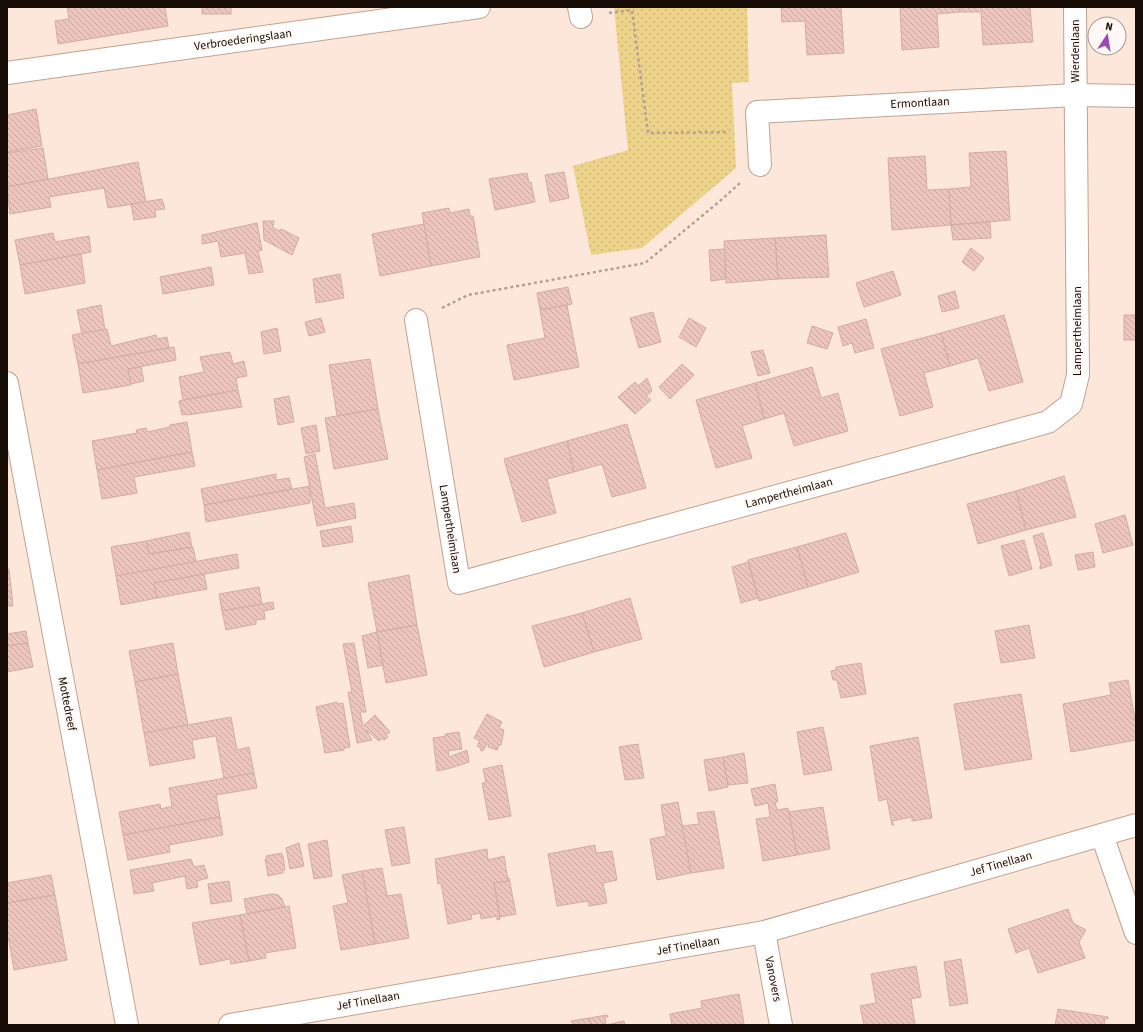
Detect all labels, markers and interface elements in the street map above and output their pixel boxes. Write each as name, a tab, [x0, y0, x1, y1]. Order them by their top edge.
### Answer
north arrow	[1087, 16, 1127, 56]
street label: Wierdenlaan	[1067, 19, 1084, 83]
text: N	[1104, 19, 1114, 35]
street label: Verbroederingslaan	[193, 25, 293, 55]
street label: Ermontlaan	[890, 93, 950, 113]
street label: Lampertheimlaan	[1069, 286, 1086, 376]
street label: Lampertheimlaan	[743, 473, 835, 513]
street label: Lampertheimlaan	[435, 483, 465, 575]
street label: Mottedreef	[53, 675, 81, 733]
street label: Jef Tinellaan	[968, 847, 1034, 881]
street label: Jef Tinellaan	[655, 932, 721, 960]
street label: Vanovers	[760, 955, 786, 1003]
street label: Jef Tinellaan	[335, 987, 401, 1015]

